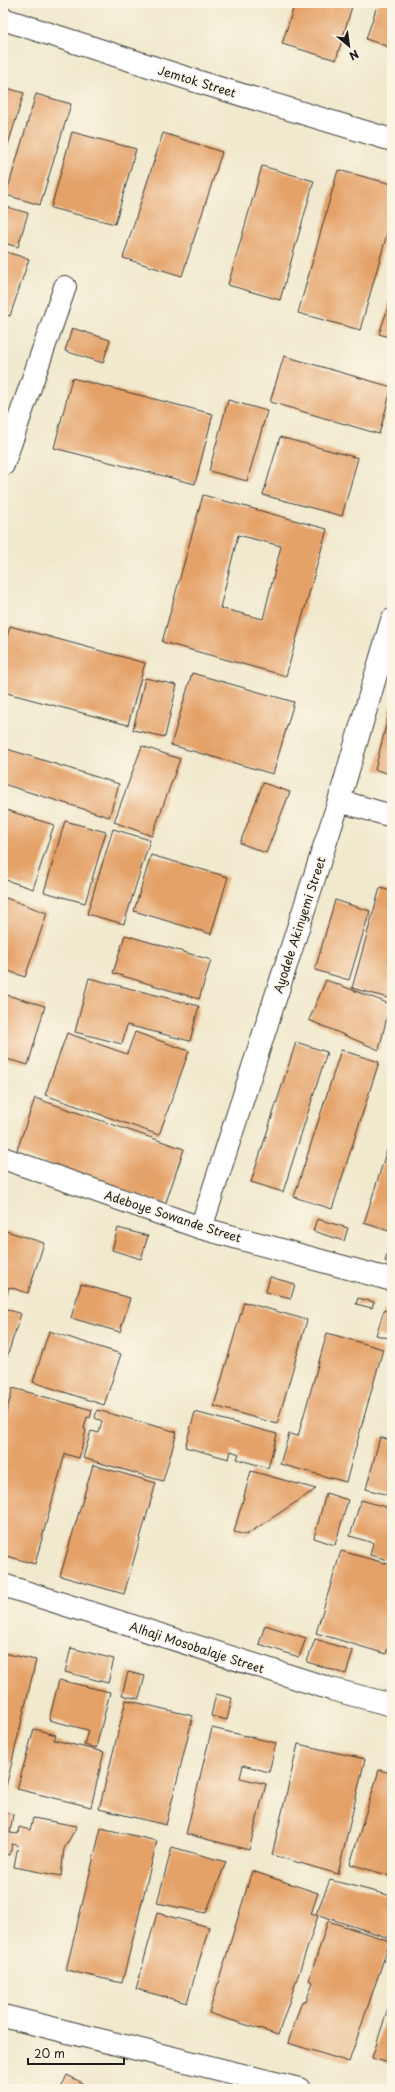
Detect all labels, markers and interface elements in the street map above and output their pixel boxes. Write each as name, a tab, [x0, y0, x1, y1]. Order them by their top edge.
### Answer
north arrow	[329, 26, 369, 66]
text: N	[346, 46, 362, 65]
street label: Jemtok Street	[156, 61, 239, 102]
street label: Ayodele Akinyemi Street	[268, 854, 330, 996]
street label: Adeboye Sowande Street	[102, 1185, 244, 1247]
street label: Alhaji Mosobalaje Street	[127, 1617, 267, 1677]
scale bar	[28, 2040, 124, 2066]
text: 20 m	[34, 2044, 65, 2062]

